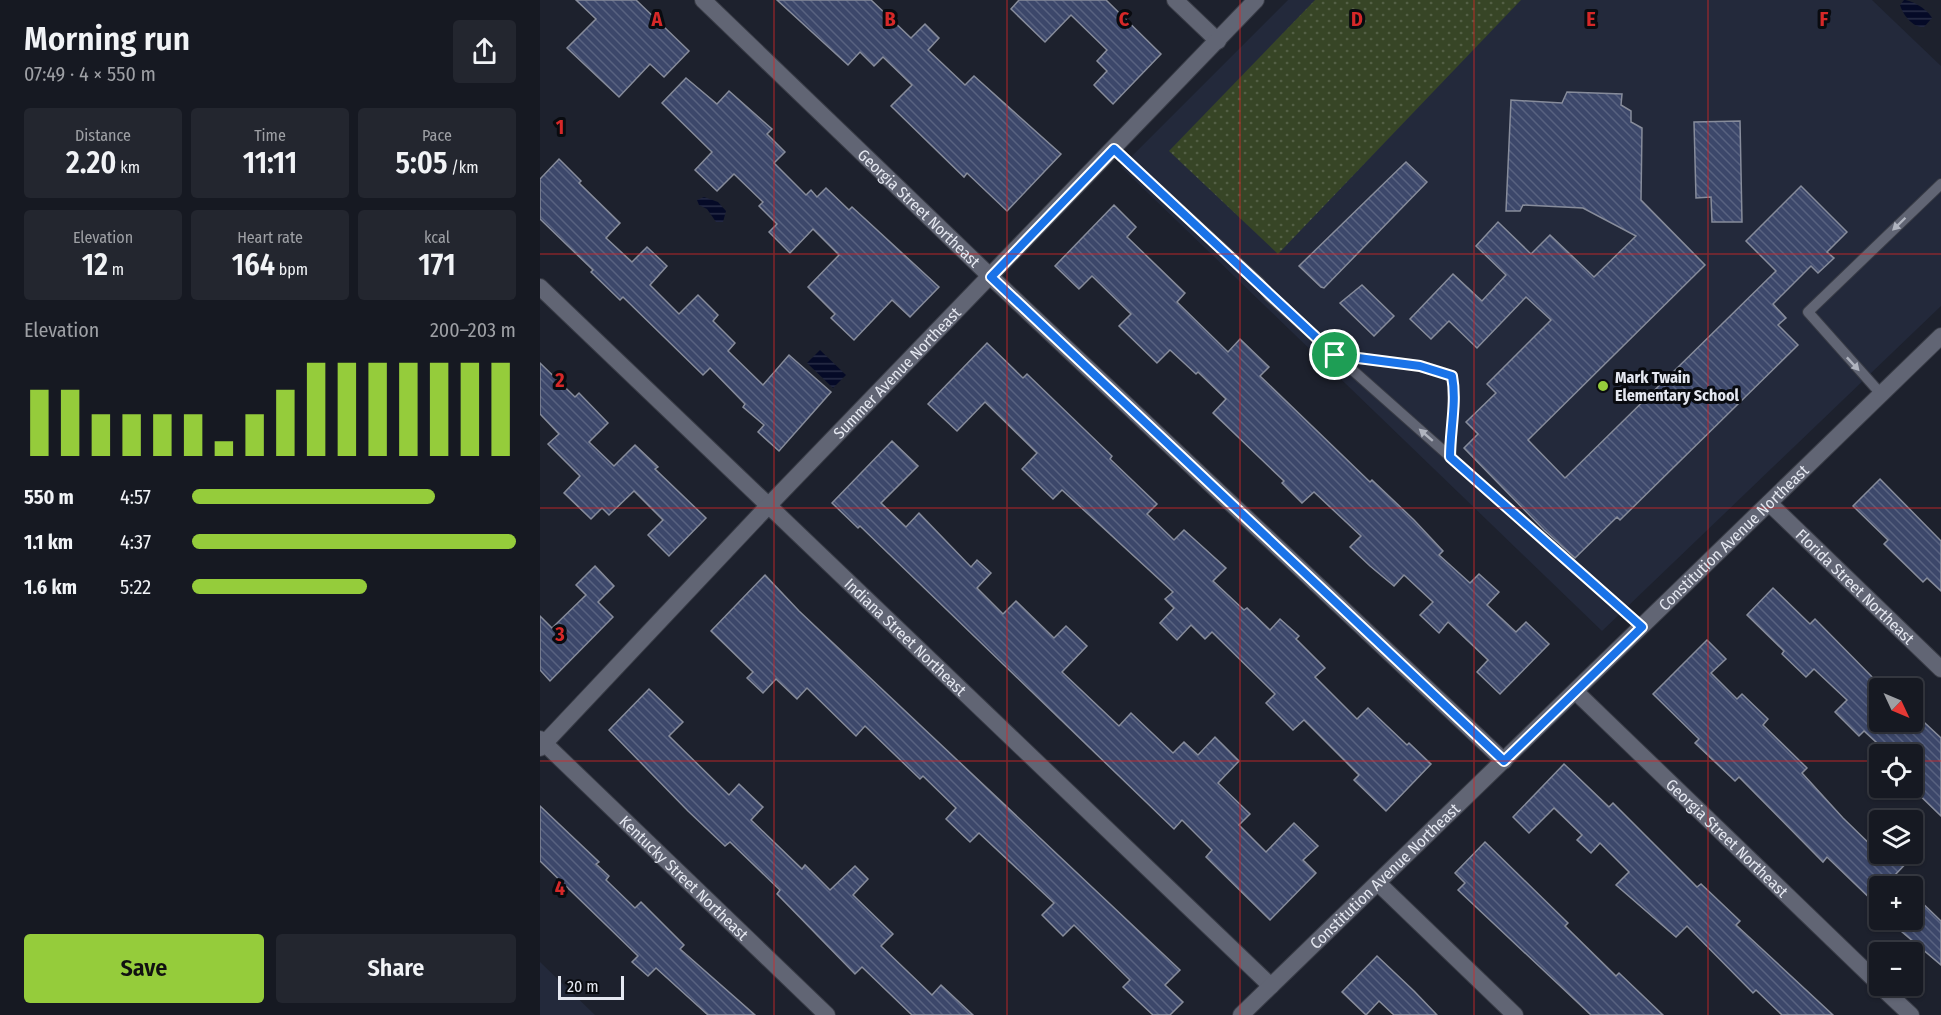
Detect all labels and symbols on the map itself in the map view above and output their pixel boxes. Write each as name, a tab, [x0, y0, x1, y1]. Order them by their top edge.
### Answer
text: A	[651, 7, 664, 31]
text: B	[884, 7, 896, 31]
text: C	[1119, 7, 1130, 31]
text: D	[1351, 7, 1363, 31]
text: E	[1586, 7, 1596, 31]
text: F	[1820, 7, 1829, 31]
text: 1	[556, 115, 564, 139]
street label: Georgia Street Northeast	[854, 145, 985, 272]
one-way arrow	[1892, 217, 1906, 231]
street label: Summer Avenue Northeast	[829, 302, 965, 442]
pin	[1309, 329, 1360, 380]
one-way arrow	[1846, 356, 1859, 371]
text: 2	[554, 368, 565, 392]
place label: Mark Twain Elementary School	[1615, 368, 1740, 405]
marker: Mark Twain Elementary School	[1596, 379, 1610, 393]
one-way arrow	[1418, 428, 1433, 442]
street label: Constitution Avenue Northeast	[1655, 460, 1813, 614]
street label: Florida Street Northeast	[1792, 525, 1919, 648]
street label: Indiana Street Northeast	[841, 574, 971, 700]
text: 3	[554, 622, 565, 646]
north arrow	[1869, 678, 1923, 732]
street label: Georgia Street Northeast	[1662, 775, 1793, 901]
street label: Constitution Avenue Northeast	[1306, 798, 1464, 953]
street label: Kentucky Street Northeast	[616, 811, 753, 944]
text: 4	[555, 876, 565, 900]
scale bar	[558, 973, 624, 1000]

